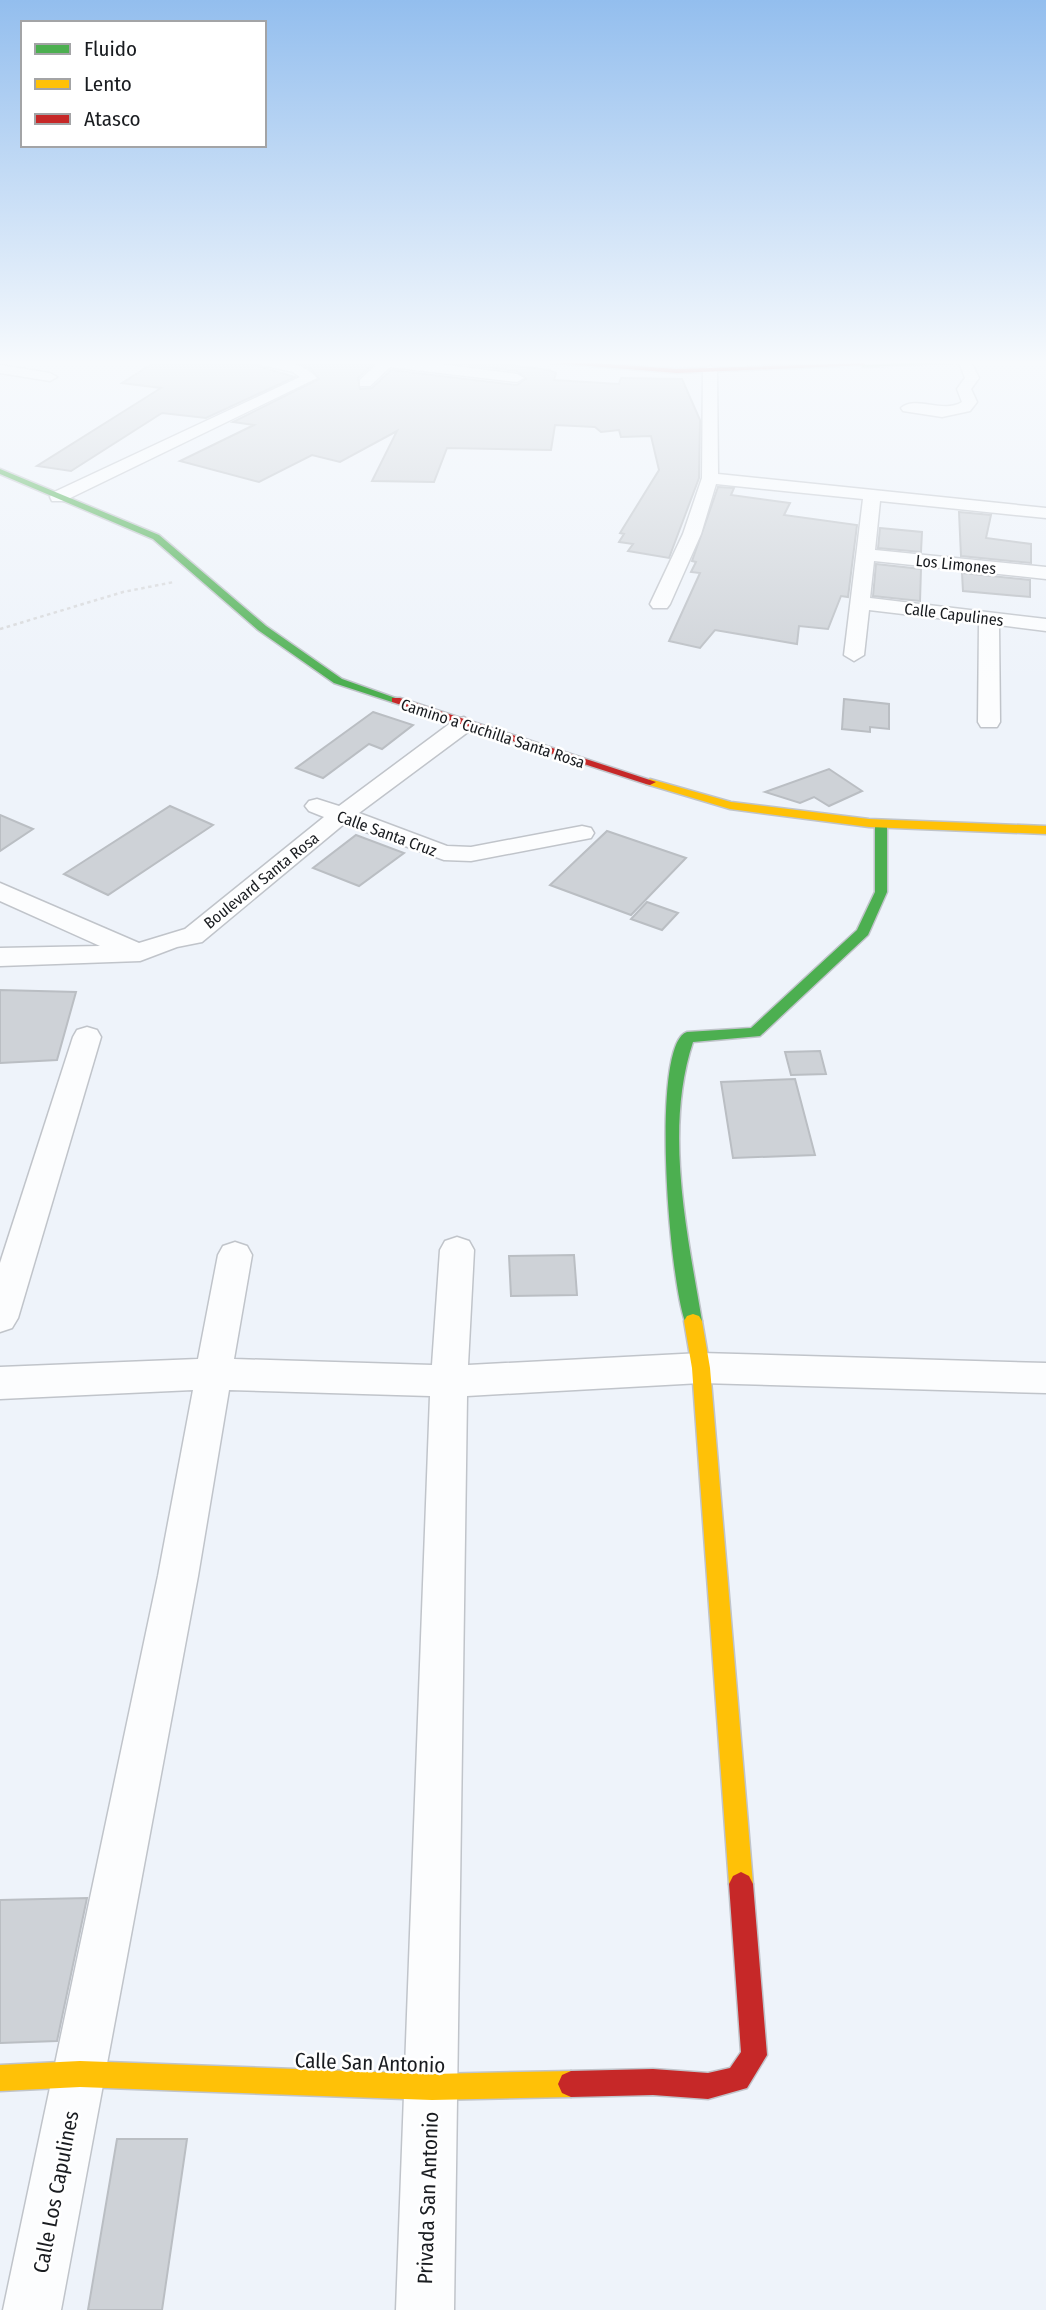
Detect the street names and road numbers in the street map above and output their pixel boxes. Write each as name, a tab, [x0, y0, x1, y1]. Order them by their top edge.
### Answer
street label: Los Limones	[915, 551, 997, 578]
street label: Calle Capulines	[903, 599, 1005, 630]
street label: Camino a Cuchilla Santa Rosa	[398, 695, 587, 772]
street label: Calle Santa Cruz	[334, 807, 439, 860]
street label: Boulevard Santa Rosa	[200, 828, 323, 932]
street label: Calle San Antonio	[294, 2047, 446, 2079]
street label: Calle Los Capulines	[28, 2109, 84, 2275]
street label: Privada San Antonio	[412, 2111, 444, 2285]

